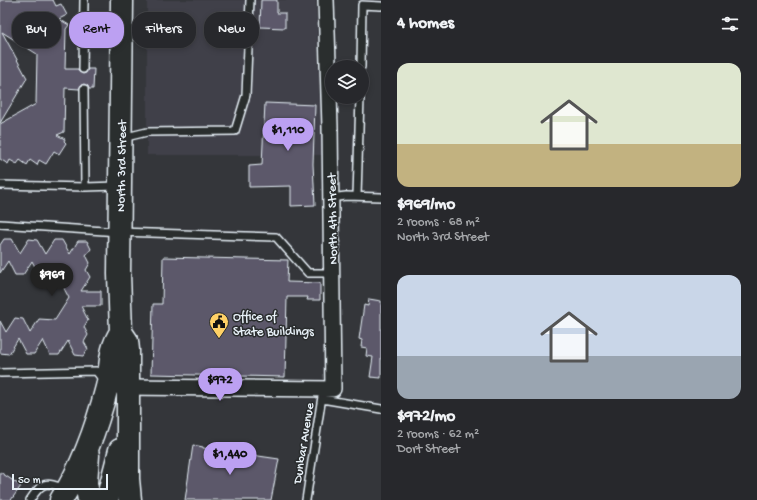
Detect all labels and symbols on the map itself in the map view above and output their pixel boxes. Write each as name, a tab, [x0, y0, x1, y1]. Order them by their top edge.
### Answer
street label: North 3rd Street	[114, 118, 131, 212]
pin: $1,110	[255, 118, 321, 152]
street label: North 4th Street	[325, 171, 342, 265]
pin: $969	[28, 263, 76, 297]
place label: Office of State Buildings	[233, 310, 315, 340]
public building icon: Office of State Buildings	[208, 311, 230, 339]
pin: $972	[196, 368, 244, 402]
street label: Dunbar Avenue	[291, 402, 318, 486]
pin: $1,440	[197, 442, 263, 476]
scale bar	[12, 472, 108, 491]

